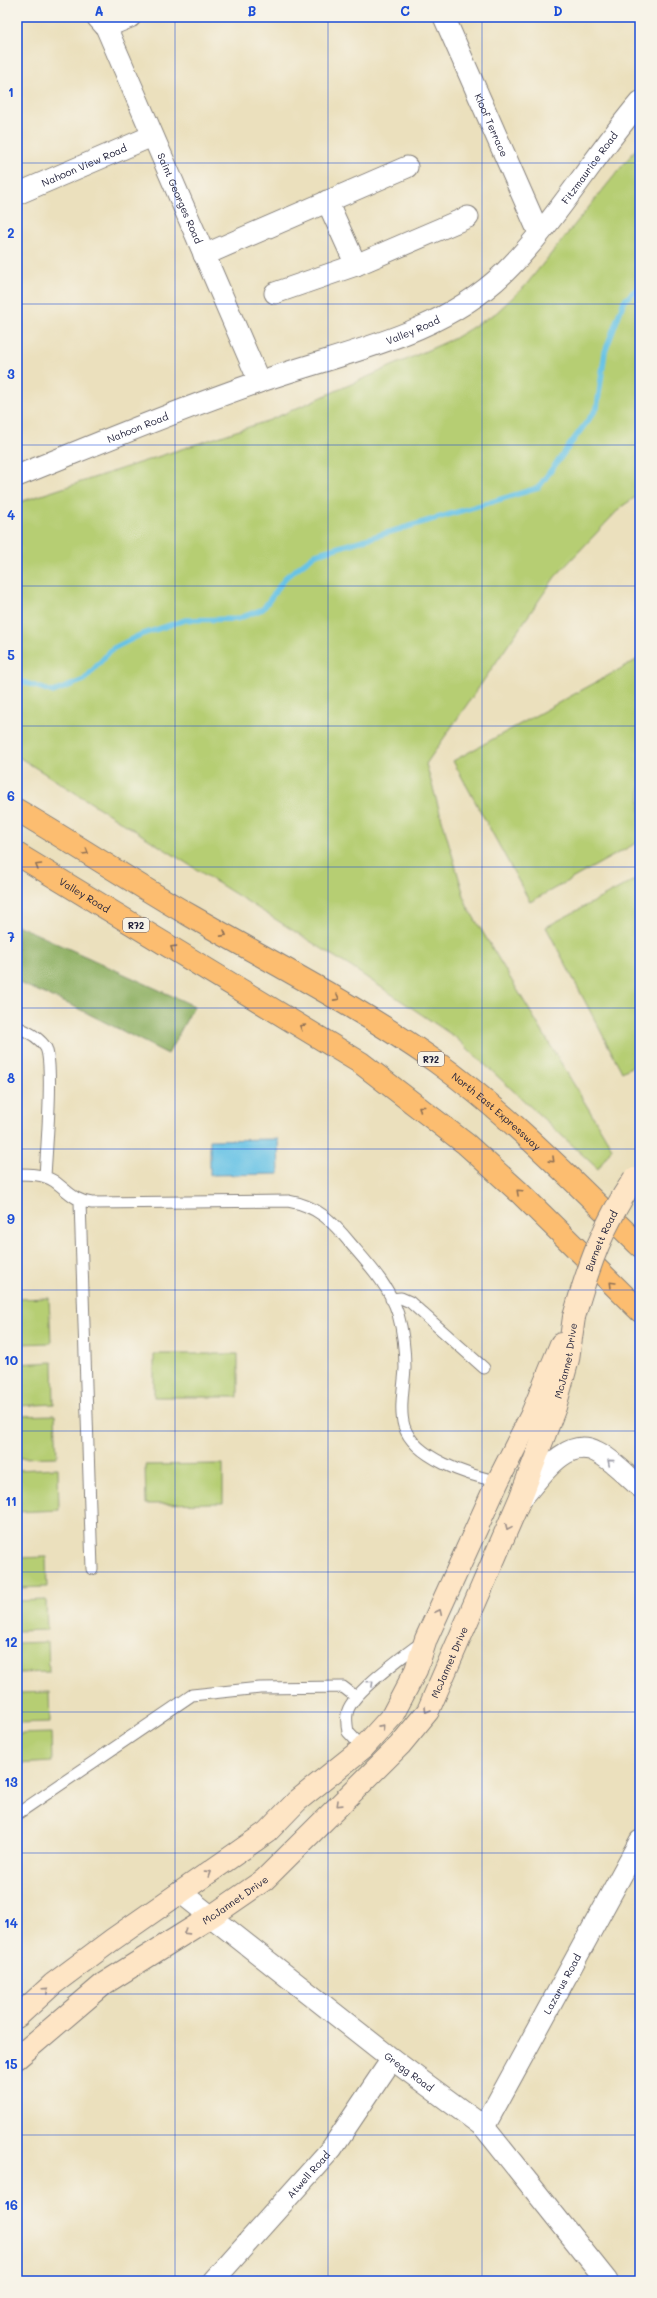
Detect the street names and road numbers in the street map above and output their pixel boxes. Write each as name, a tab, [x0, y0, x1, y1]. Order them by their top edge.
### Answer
street label: Kloof Terrace	[471, 91, 512, 159]
street label: Fitzmaurice Road	[558, 129, 621, 207]
street label: Nahoon View Road	[39, 141, 129, 190]
street label: Saint Georges Road	[154, 151, 206, 246]
street label: Valley Road	[384, 312, 442, 348]
street label: Nahoon Road	[105, 409, 170, 446]
street label: Valley Road	[56, 874, 113, 916]
road number: R72	[123, 918, 149, 932]
road number: R72	[418, 1052, 444, 1066]
street label: North East Expressway	[449, 1069, 544, 1153]
street label: Burnett Road	[582, 1208, 621, 1273]
street label: McJannet Drive	[551, 1322, 580, 1400]
street label: McJannet Drive	[427, 1624, 471, 1700]
street label: McJannet Drive	[200, 1873, 271, 1927]
street label: Lazarus Road	[540, 1951, 584, 2017]
street label: Gregg Road	[381, 2048, 437, 2095]
street label: Atwell Road	[284, 2148, 333, 2201]

